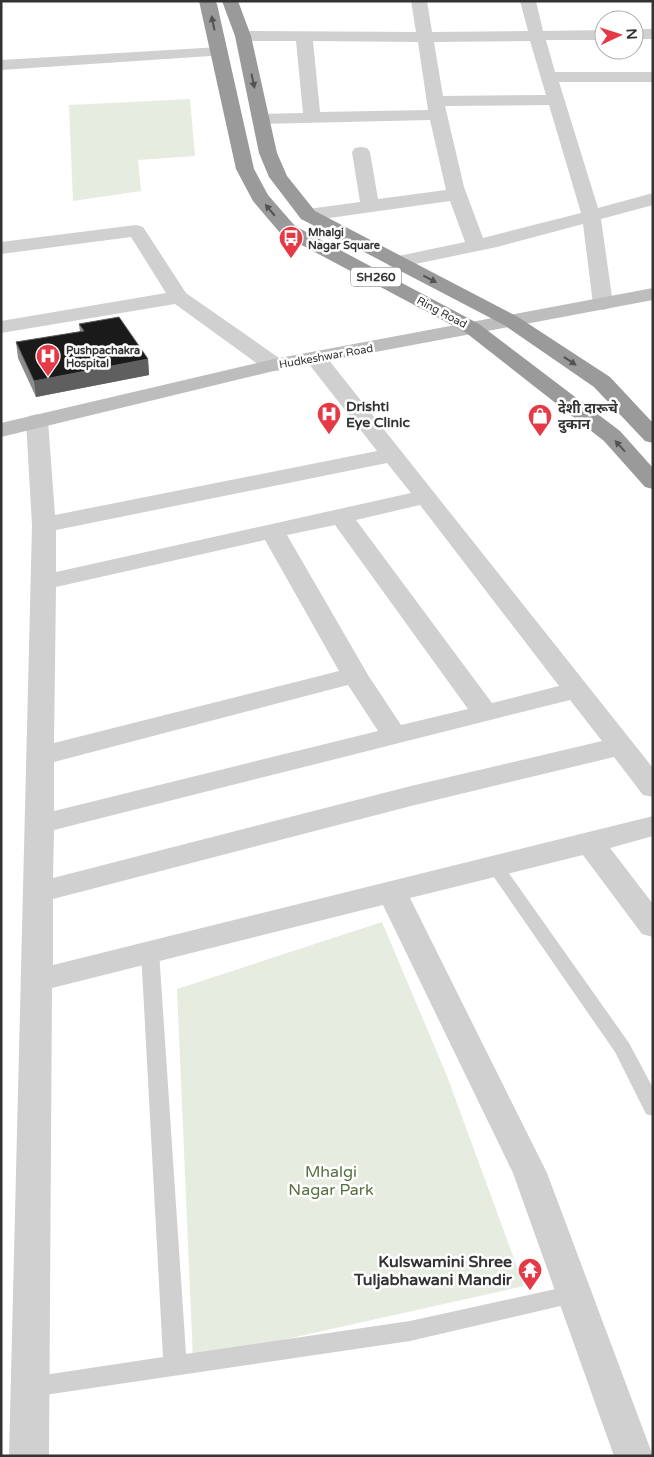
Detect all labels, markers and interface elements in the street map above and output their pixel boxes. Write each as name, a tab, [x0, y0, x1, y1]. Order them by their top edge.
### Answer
north arrow	[594, 10, 644, 60]
one-way arrow	[209, 15, 217, 31]
text: N	[623, 28, 640, 40]
one-way arrow	[249, 74, 257, 89]
one-way arrow	[265, 203, 276, 216]
bus stop icon: Mhalgi Nagar Square	[278, 225, 304, 259]
place label: Mhalgi Nagar Square	[308, 226, 381, 253]
road number: SH260	[351, 268, 401, 286]
one-way arrow	[422, 275, 437, 283]
street label: Ring Road	[415, 294, 469, 331]
street label: Hudkeshwar Road	[278, 342, 374, 371]
hospital icon: Pushpachakra Hospital	[35, 343, 61, 377]
place label: Pushpachakra Hospital	[66, 344, 140, 371]
one-way arrow	[563, 356, 576, 366]
place label: Drishti Eye Clinic	[346, 398, 410, 431]
place label: देशी दारूचे दुकान	[558, 399, 618, 433]
hospital icon: Drishti Eye Clinic	[316, 401, 342, 435]
shop icon: देशी दारूचे दुकान	[527, 403, 553, 437]
one-way arrow	[615, 439, 626, 452]
park label: Mhalgi Nagar Park	[288, 1162, 374, 1200]
place label: Kulswamini Shree Tuljabhawani Mandir	[353, 1252, 513, 1290]
temple icon: Kulswamini Shree Tuljabhawani Mandir	[517, 1257, 543, 1291]

